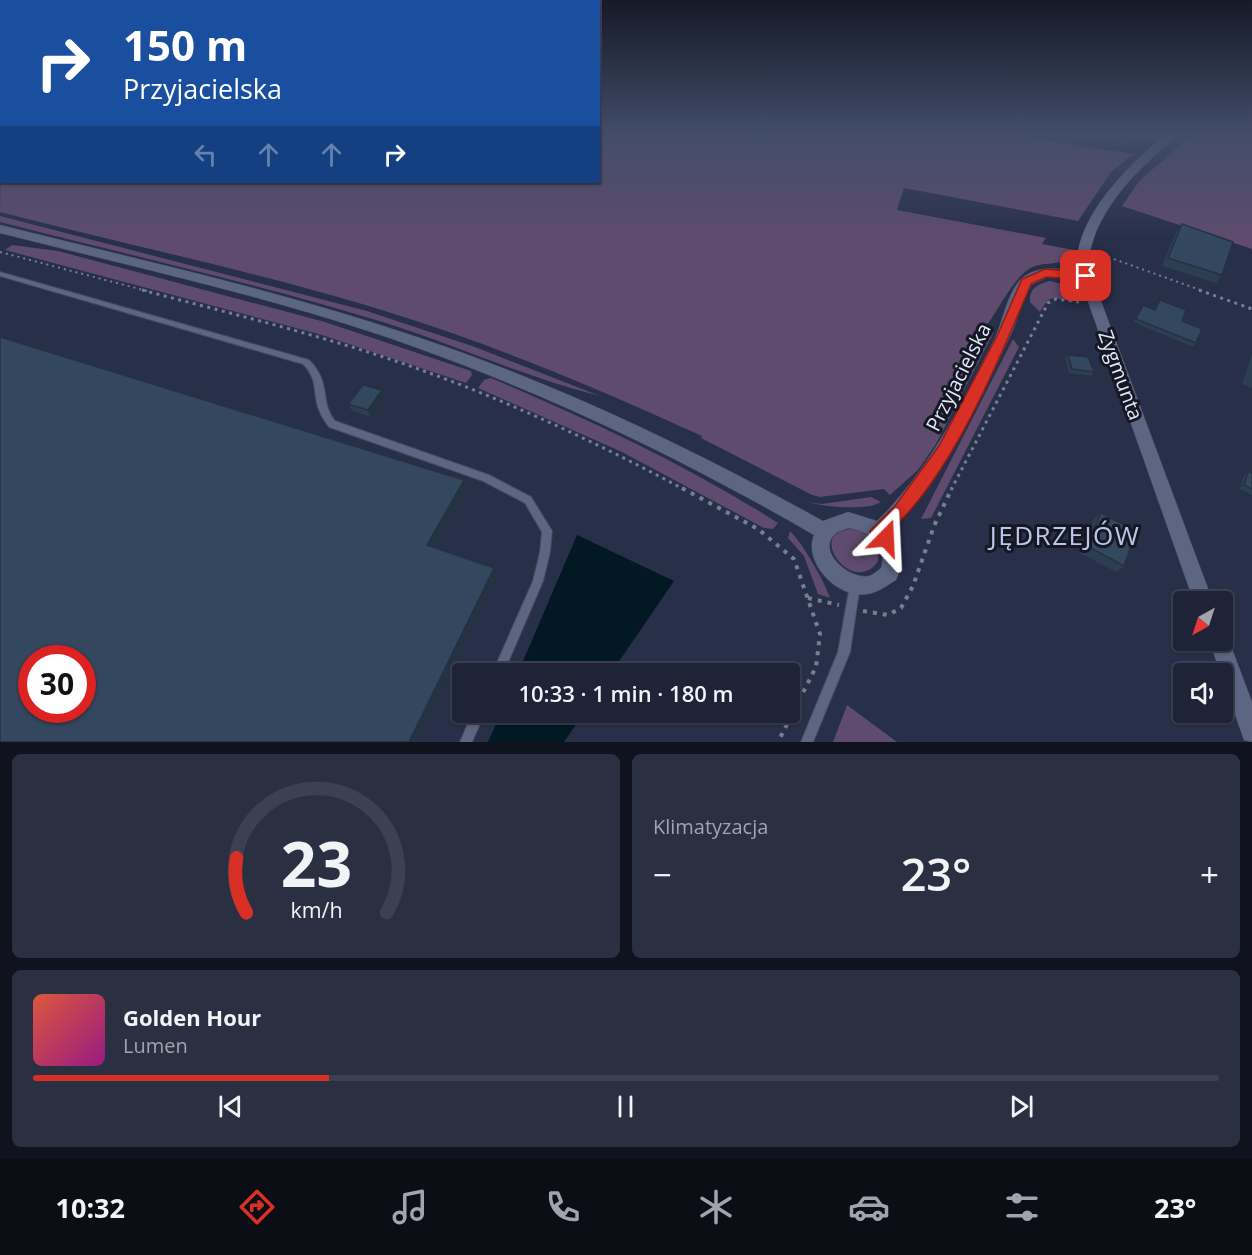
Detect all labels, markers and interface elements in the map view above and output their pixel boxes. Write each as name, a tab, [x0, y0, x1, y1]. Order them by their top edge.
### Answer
text: 150 m	[123, 16, 247, 73]
icon: right	[24, 24, 102, 102]
text: Przyjacielska	[123, 70, 282, 107]
icon: left	[189, 138, 222, 171]
icon: ahead	[252, 138, 285, 171]
icon: ahead	[315, 138, 348, 171]
icon: right	[378, 138, 411, 171]
pin	[1060, 250, 1111, 301]
icon: arrive	[1069, 259, 1102, 292]
street label: Przyjacielska	[919, 318, 997, 436]
street label: Zygmunta	[1092, 326, 1150, 424]
position arrow	[854, 506, 918, 570]
district label: JĘDRZEJÓW	[987, 517, 1140, 553]
north arrow	[1173, 591, 1233, 651]
map controls	[1173, 591, 1233, 723]
speed limit sign: 30	[18, 645, 96, 723]
button: sound	[1173, 663, 1233, 723]
text: 10:33 · 1 min · 180 m	[518, 678, 734, 708]
text: Klimatyzacja	[653, 813, 768, 840]
text: 23	[280, 820, 352, 905]
text: 23°	[901, 843, 971, 904]
text: −	[653, 852, 672, 897]
text: +	[1200, 852, 1219, 897]
text: km/h	[290, 895, 342, 924]
text: Golden Hour	[123, 1002, 261, 1032]
text: Lumen	[123, 1032, 188, 1059]
icon: previous	[214, 1090, 247, 1123]
icon: pause	[609, 1090, 642, 1123]
icon: next	[1005, 1090, 1038, 1123]
icon: directions	[236, 1186, 278, 1228]
icon: music	[389, 1186, 431, 1228]
icon: phone	[542, 1186, 584, 1228]
icon: climate	[695, 1186, 737, 1228]
icon: car	[848, 1186, 890, 1228]
icon: filters	[1001, 1186, 1043, 1228]
text: 10:32	[56, 1189, 125, 1226]
text: 23°	[1154, 1189, 1196, 1226]

